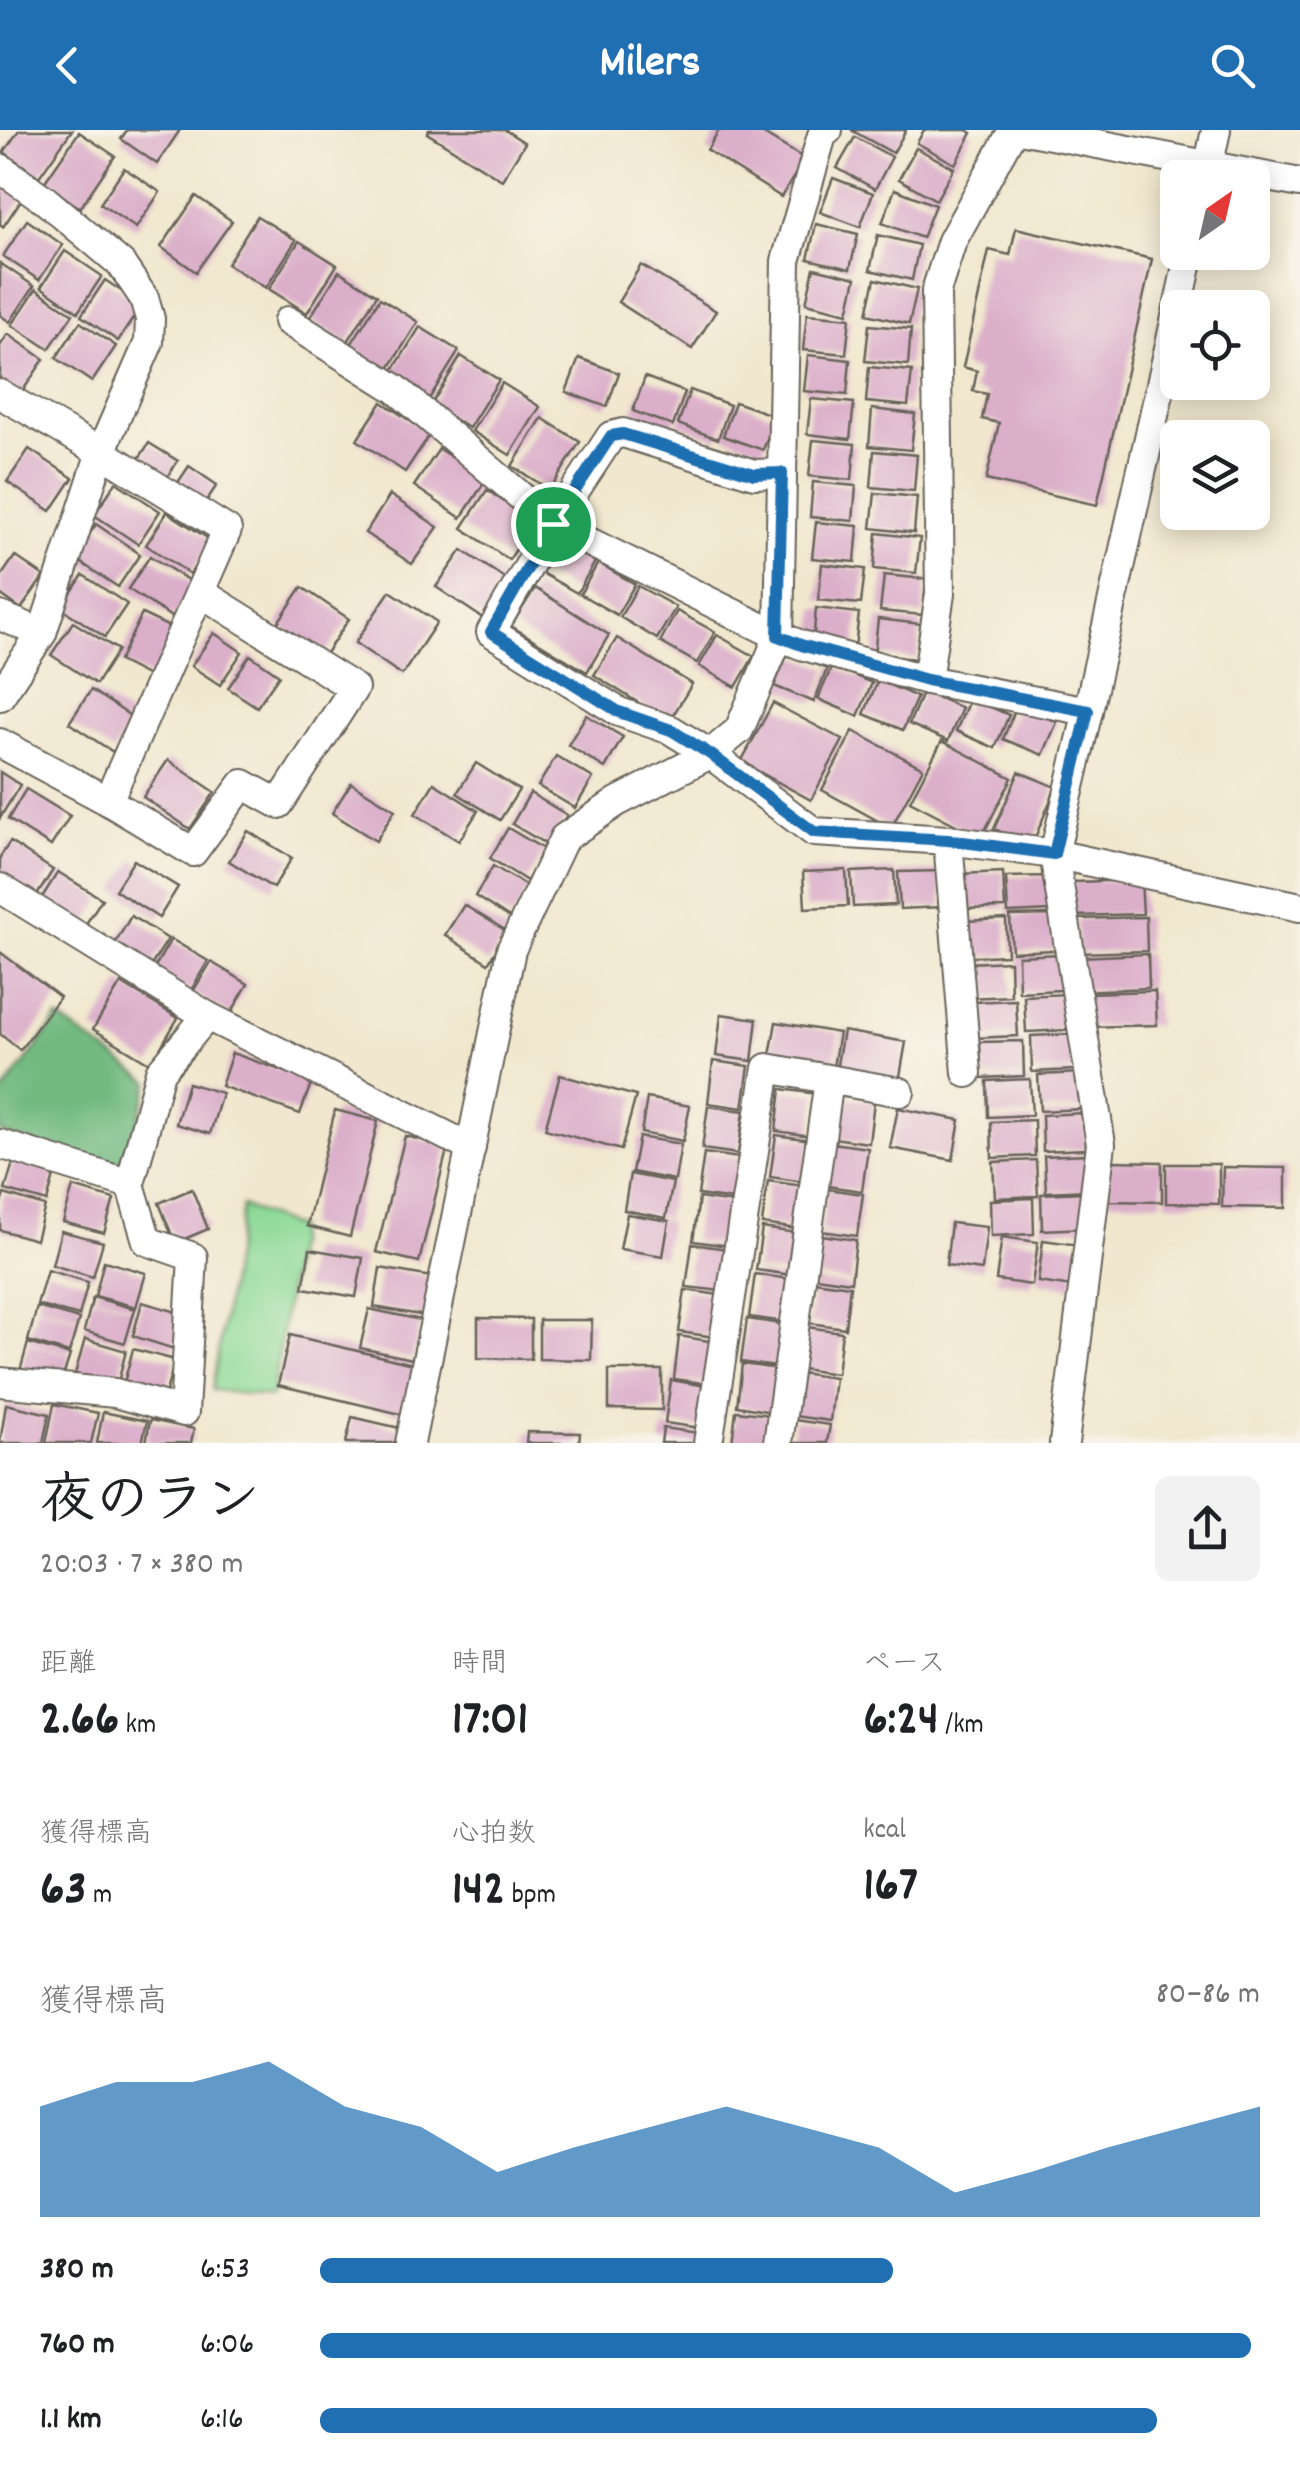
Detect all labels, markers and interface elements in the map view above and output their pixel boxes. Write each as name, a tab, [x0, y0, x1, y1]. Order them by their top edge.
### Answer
text: Milers	[600, 33, 700, 97]
icon: back	[40, 38, 95, 93]
icon: search	[1205, 38, 1260, 93]
north arrow	[1160, 160, 1270, 270]
map controls	[1160, 160, 1270, 530]
button: locate	[1160, 290, 1270, 400]
button: layers	[1160, 420, 1270, 530]
pin	[511, 482, 596, 567]
icon: arrive	[526, 497, 581, 552]
text: 夜のラン	[40, 1466, 260, 1545]
button: share	[1155, 1476, 1260, 1581]
text: 20:03 · 7 × 380 m	[40, 1543, 244, 1589]
text: 距離	[40, 1646, 96, 1686]
text: 時間	[452, 1646, 508, 1686]
text: ペース	[863, 1646, 946, 1686]
text: 2.66	[40, 1686, 119, 1758]
text: 17:01	[452, 1686, 528, 1758]
text: 6:24	[863, 1686, 939, 1758]
text: km	[119, 1707, 156, 1747]
text: /km	[939, 1707, 984, 1747]
text: kcal	[863, 1812, 906, 1852]
text: 獲得標高	[40, 1816, 152, 1856]
text: 心拍数	[452, 1816, 536, 1856]
text: 167	[863, 1852, 918, 1924]
text: 63	[40, 1856, 87, 1928]
text: 142	[452, 1856, 505, 1928]
text: m	[87, 1877, 112, 1917]
text: bpm	[505, 1877, 556, 1917]
text: 80–86 m	[1156, 1973, 1260, 2019]
text: 獲得標高	[40, 1981, 168, 2027]
text: 380 m	[40, 2248, 114, 2294]
text: 6:53	[200, 2248, 250, 2294]
text: 760 m	[40, 2323, 115, 2369]
text: 6:06	[200, 2323, 254, 2369]
text: 1.1 km	[40, 2398, 102, 2444]
text: 6:16	[200, 2398, 244, 2444]

